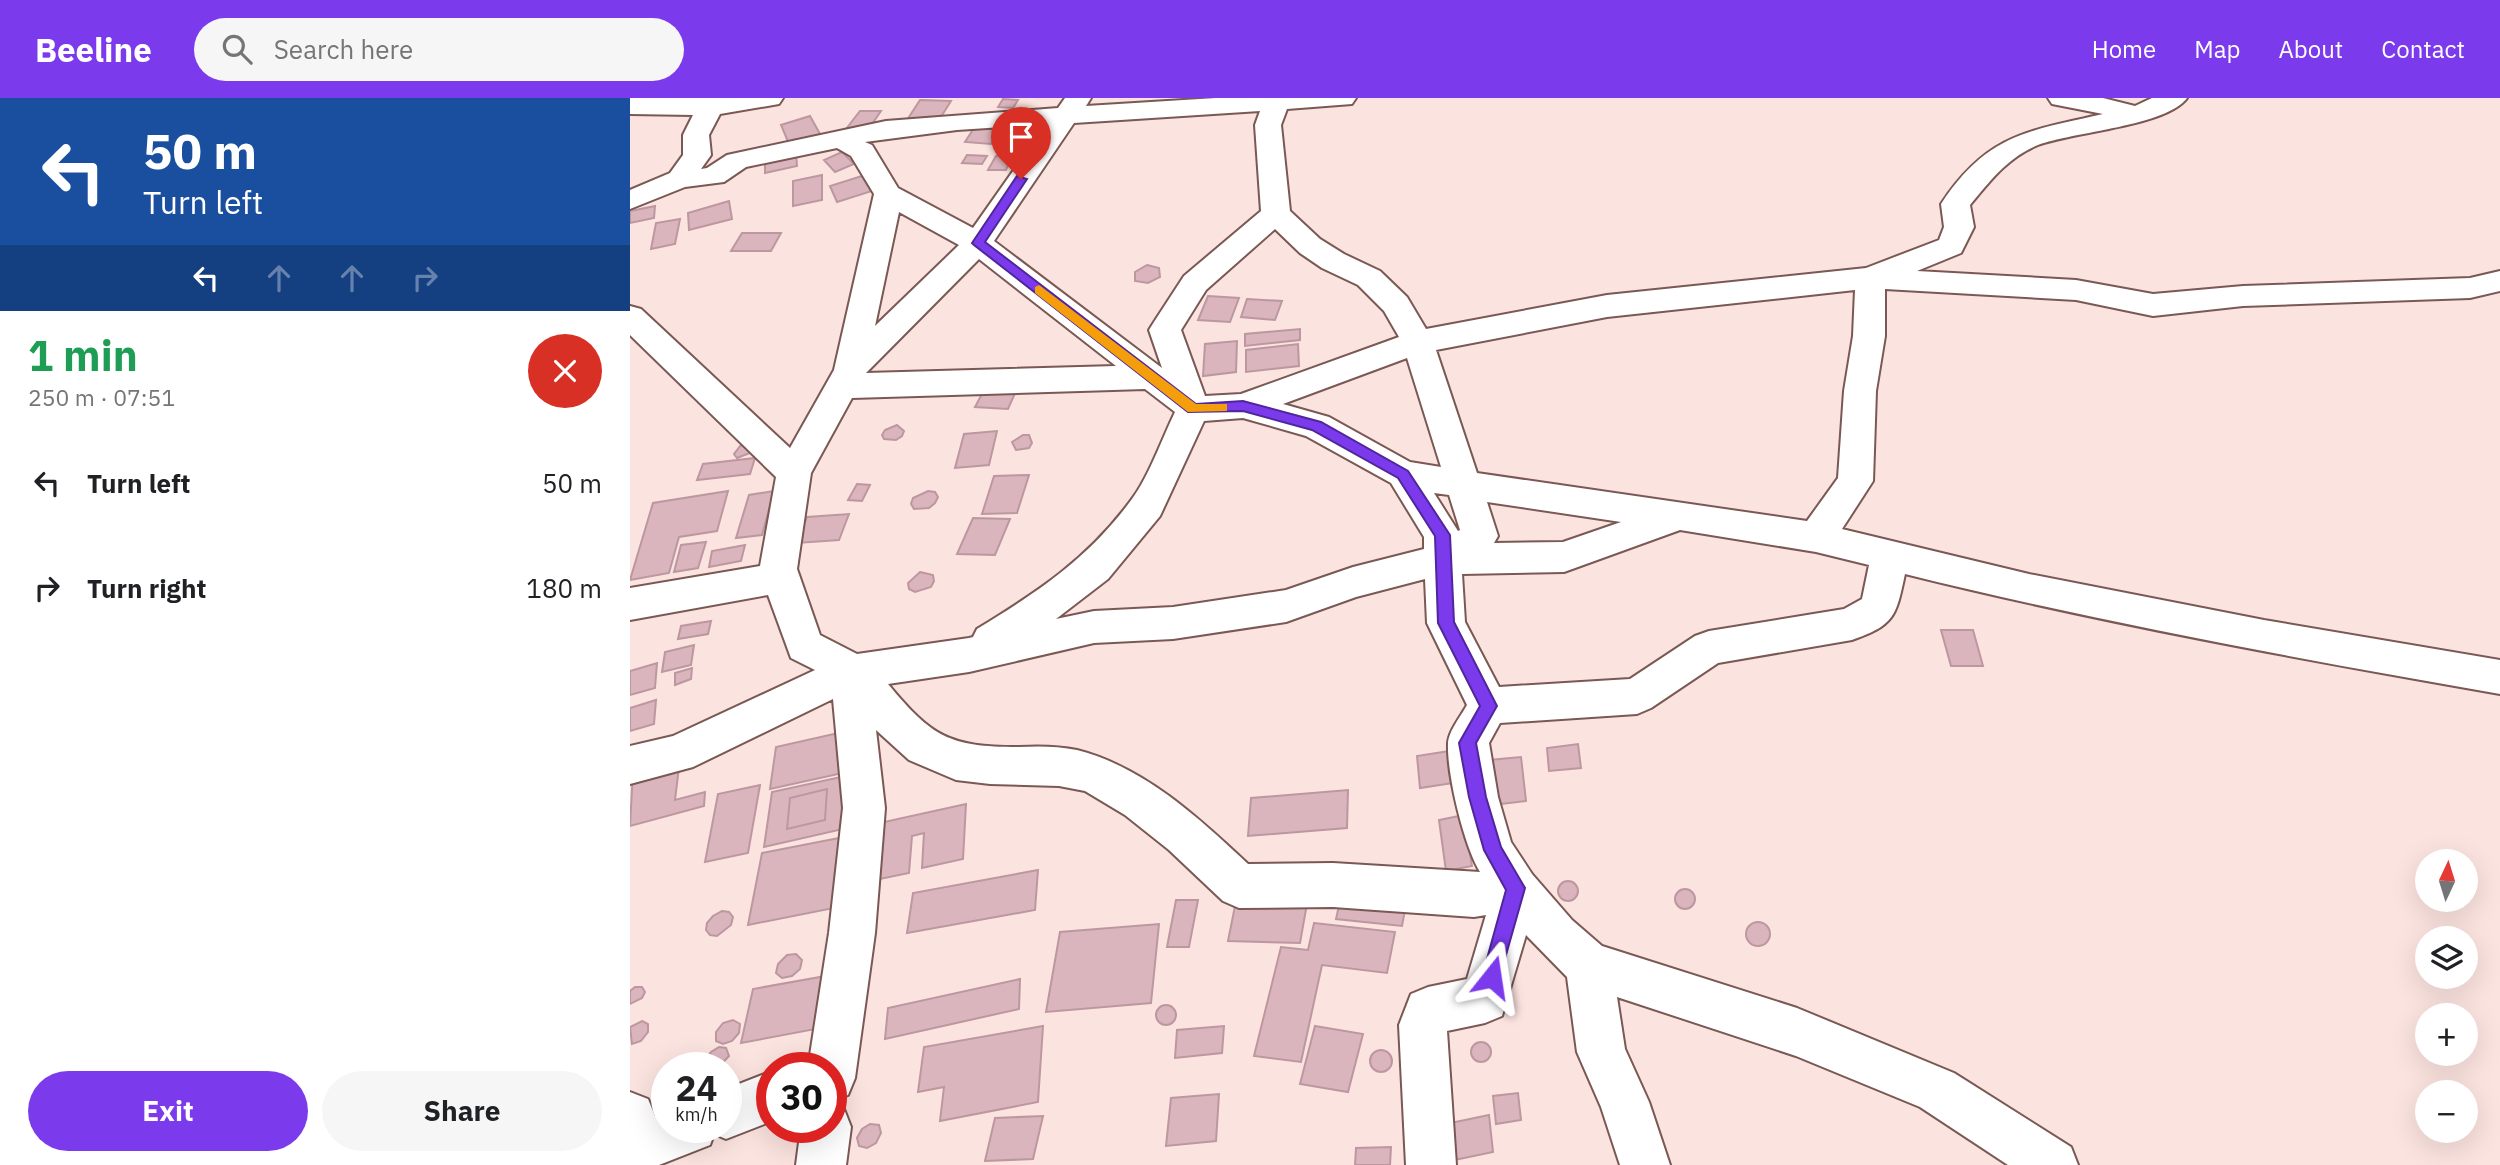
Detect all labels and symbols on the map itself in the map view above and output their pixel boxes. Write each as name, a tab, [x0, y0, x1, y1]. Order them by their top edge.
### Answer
pin	[991, 107, 1051, 179]
north arrow	[2415, 849, 2478, 912]
position arrow	[1455, 940, 1529, 1014]
speed limit sign: 30	[756, 1052, 847, 1143]

